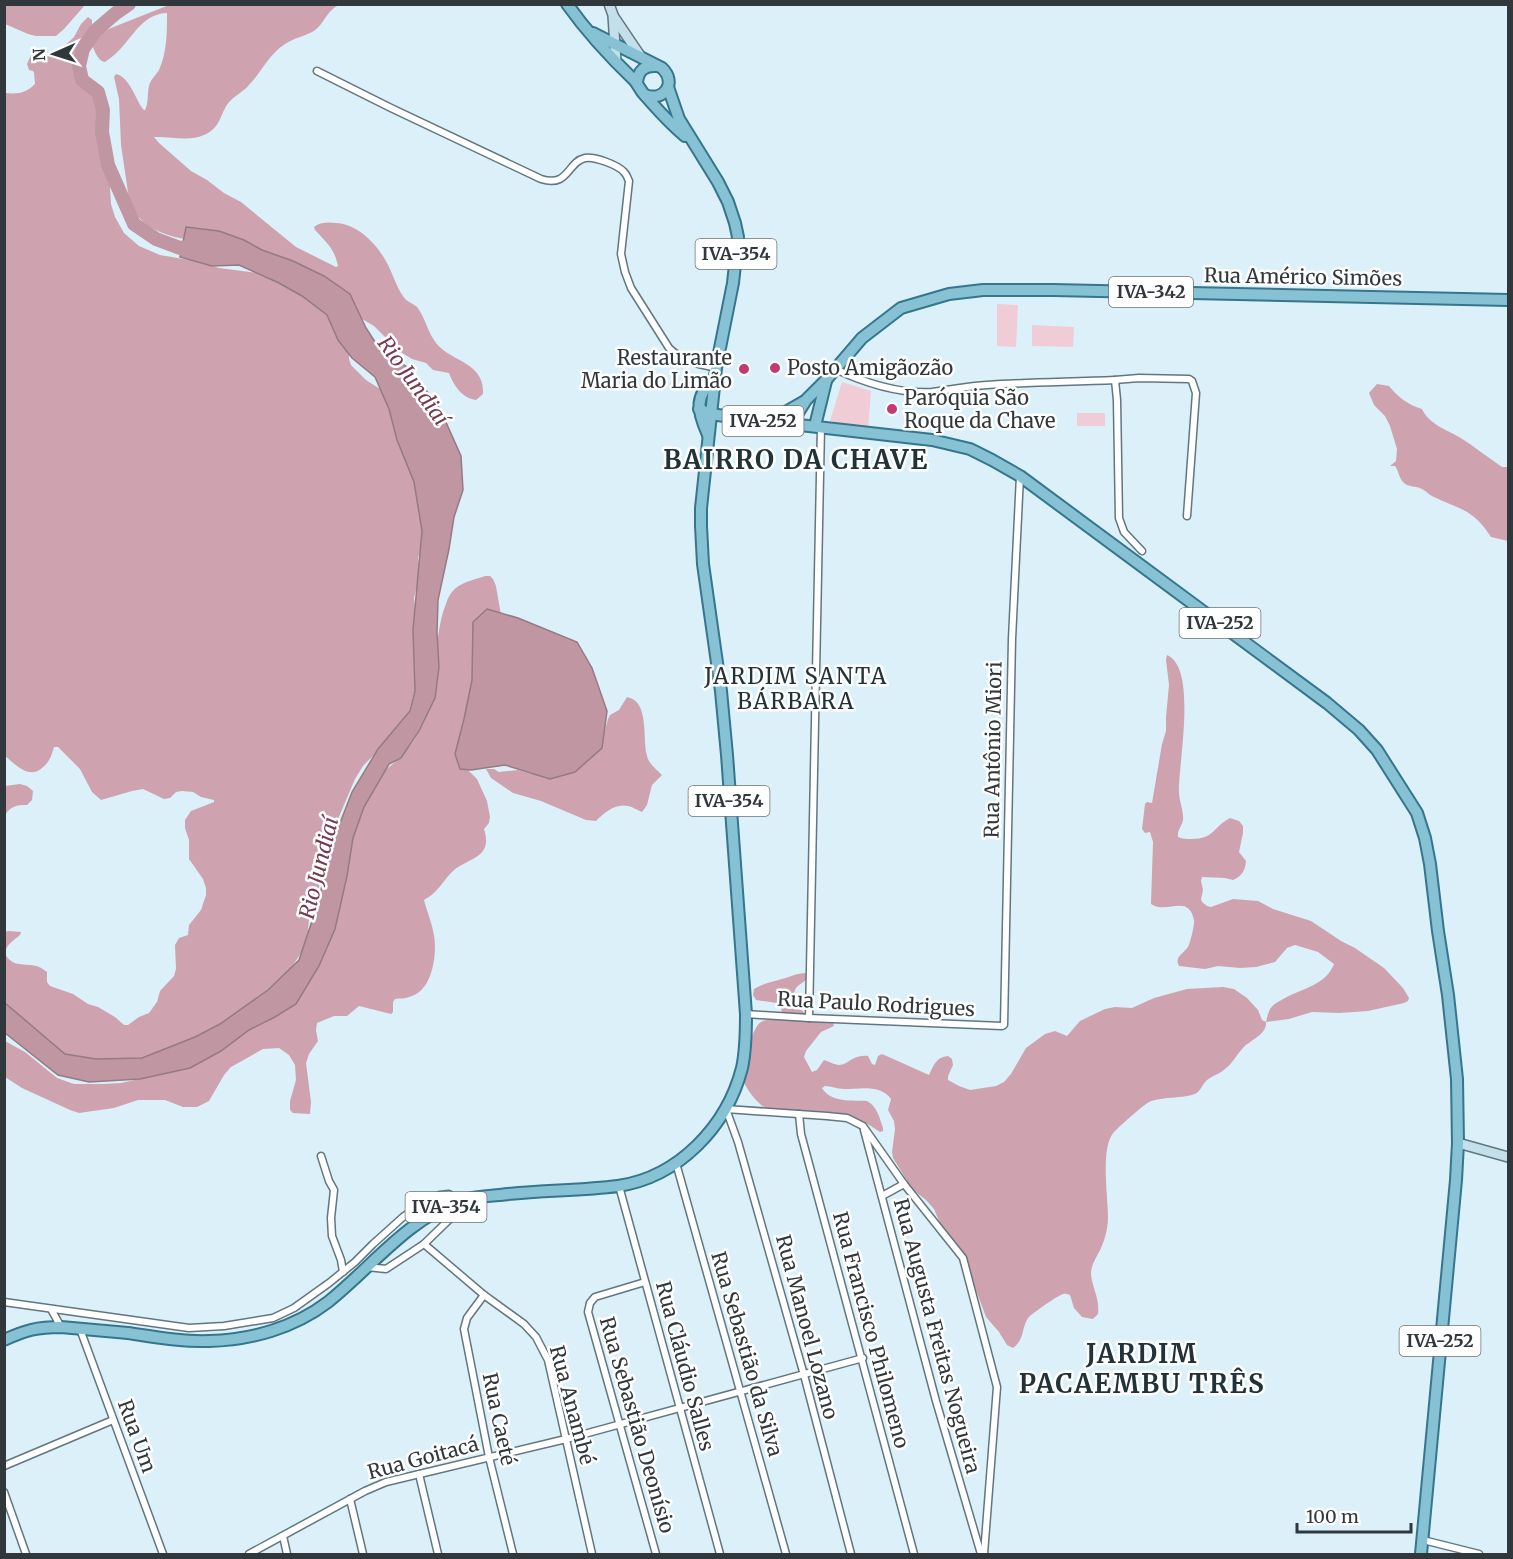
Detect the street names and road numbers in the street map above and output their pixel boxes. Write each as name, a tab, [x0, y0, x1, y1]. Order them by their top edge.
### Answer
road number: IVA-354	[696, 239, 777, 269]
street label: Rua Américo Simões	[1204, 262, 1402, 291]
road number: IVA-342	[1109, 277, 1193, 307]
road number: IVA-252	[722, 406, 804, 436]
road number: IVA-252	[1180, 608, 1260, 638]
street label: Rua Antônio Miori	[978, 661, 1007, 839]
road number: IVA-354	[688, 786, 770, 816]
street label: Rua Paulo Rodrigues	[776, 986, 976, 1021]
road number: IVA-354	[406, 1192, 486, 1222]
street label: Rua Augusta Freitas Nogueira	[889, 1196, 986, 1476]
street label: Rua Francisco Philomeno	[828, 1209, 915, 1451]
street label: Rua Manoel Lozano	[771, 1232, 844, 1422]
street label: Rua Sebastião da Silva	[706, 1248, 789, 1460]
street label: Rua Cláudio Salles	[651, 1278, 720, 1453]
street label: Rua Sebastião Deonísio	[595, 1314, 680, 1536]
road number: IVA-252	[1400, 1326, 1480, 1356]
street label: Rua Anambé	[545, 1343, 600, 1467]
street label: Rua Caeté	[477, 1370, 521, 1467]
street label: Rua Um	[113, 1396, 162, 1476]
street label: Rua Goitacá	[365, 1431, 481, 1484]

